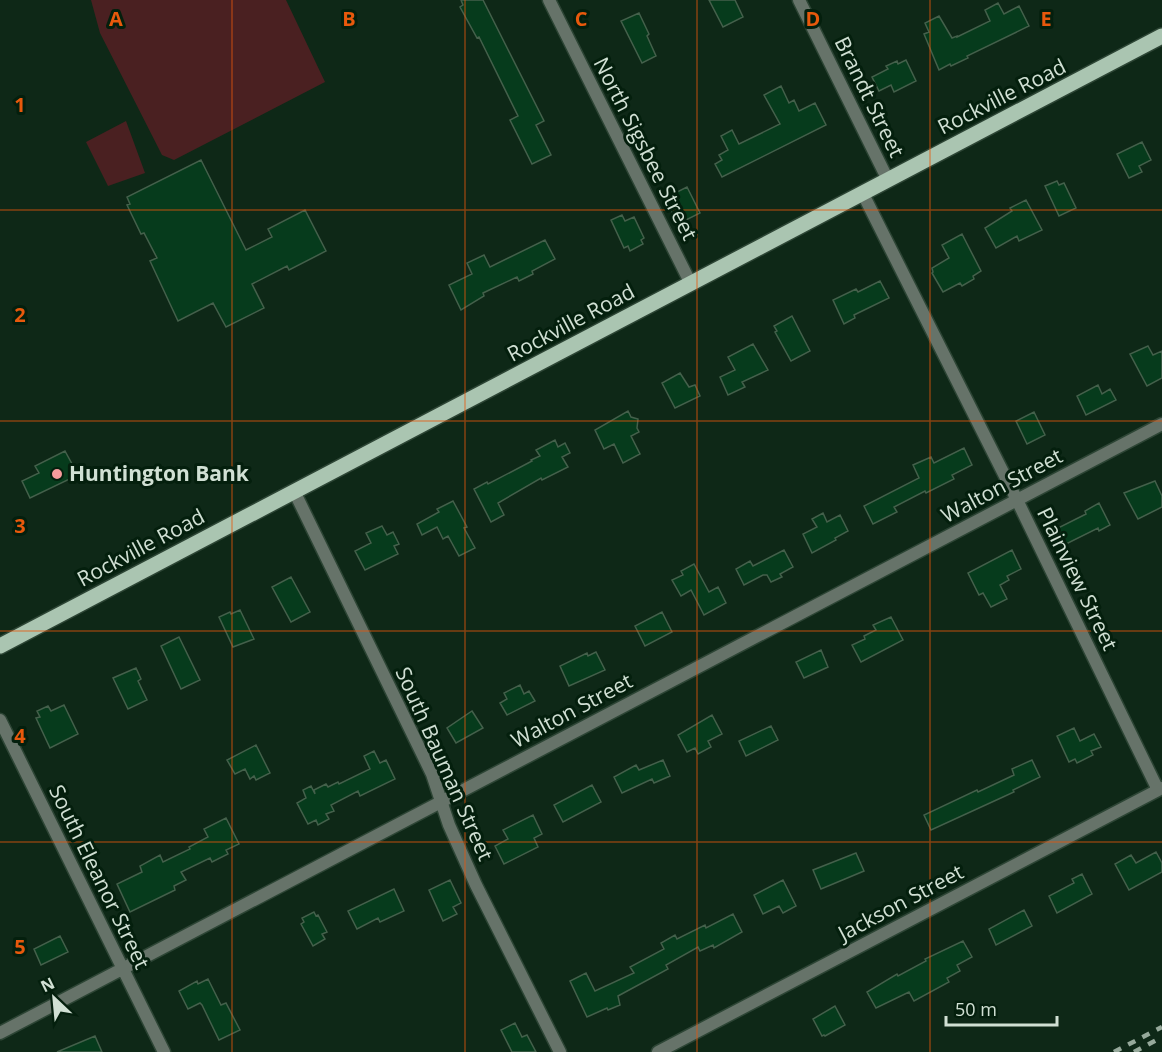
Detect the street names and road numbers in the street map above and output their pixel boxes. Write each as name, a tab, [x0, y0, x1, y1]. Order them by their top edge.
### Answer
street label: Brandt Street	[829, 31, 911, 162]
street label: North Sigsbee Street	[588, 52, 704, 245]
street label: Rockville Road	[933, 52, 1070, 140]
street label: Rockville Road	[502, 277, 639, 367]
street label: Walton Street	[936, 441, 1067, 529]
street label: Rockville Road	[72, 502, 209, 592]
street label: Plainview Street	[1031, 502, 1125, 655]
street label: South Bauman Street	[390, 662, 500, 865]
street label: Walton Street	[506, 666, 637, 754]
street label: South Eleanor Street	[43, 780, 157, 973]
street label: Jackson Street	[831, 857, 968, 948]

